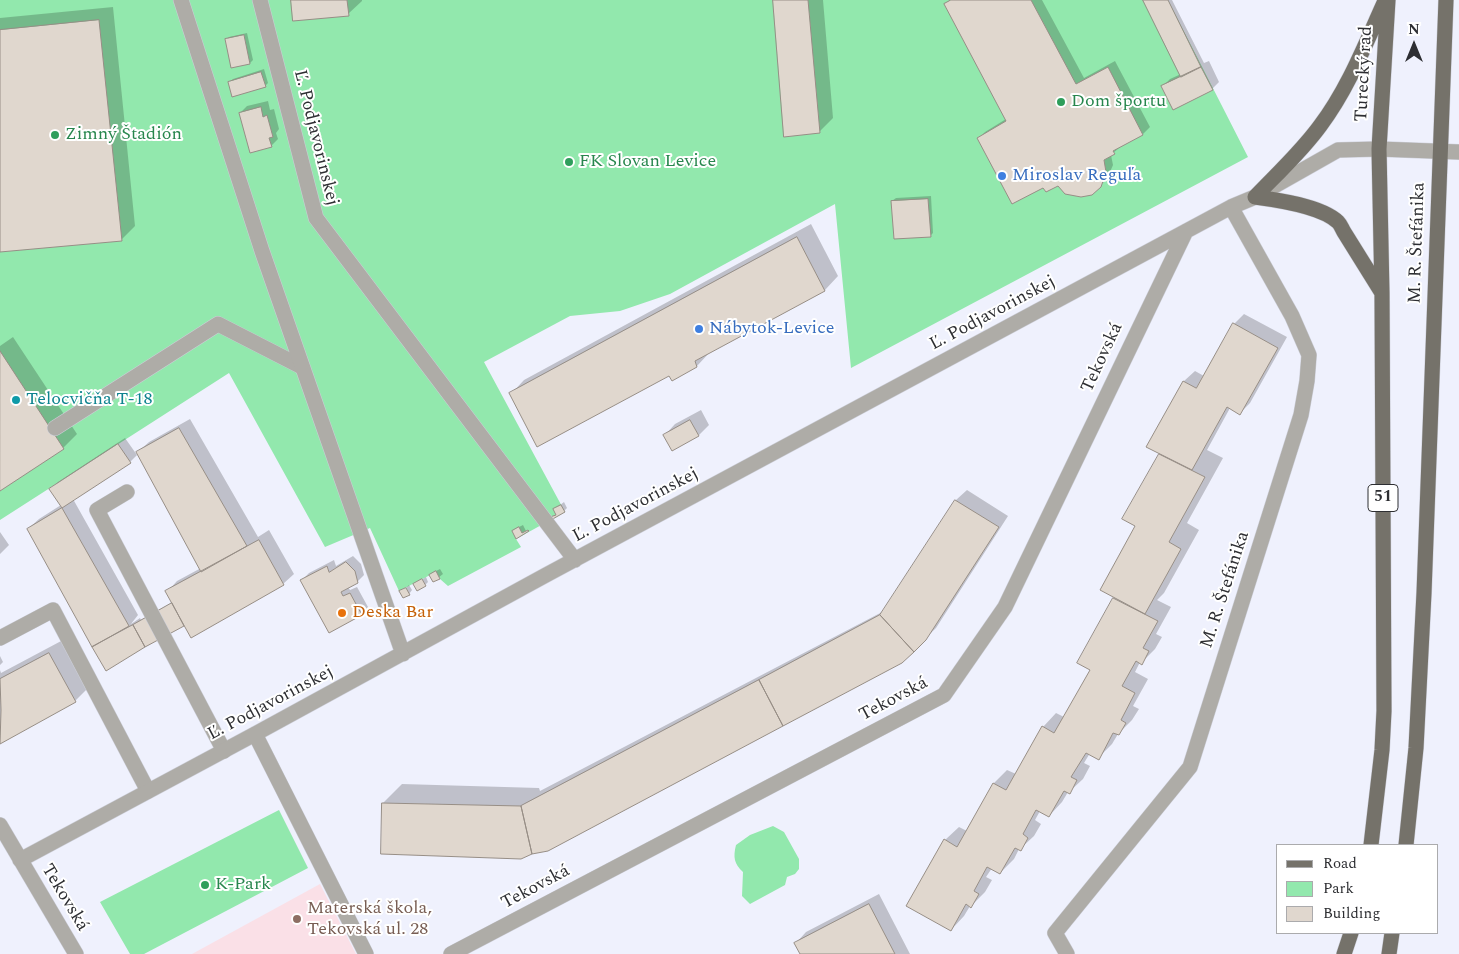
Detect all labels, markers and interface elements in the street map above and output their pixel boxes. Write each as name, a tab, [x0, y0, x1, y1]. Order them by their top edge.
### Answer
text: N	[1408, 19, 1420, 40]
north arrow	[1389, 20, 1439, 70]
street label: Turecký rad	[1352, 26, 1378, 122]
street label: Ľ. Podjavorinskej	[288, 68, 342, 208]
place label: Dom športu	[1071, 91, 1166, 113]
marker: Dom športu	[1055, 96, 1067, 108]
place label: Zimný Štadión	[65, 124, 182, 146]
marker: Zimný Štadión	[49, 129, 61, 141]
place label: FK Slovan Levice	[579, 151, 716, 173]
marker: FK Slovan Levice	[563, 156, 575, 168]
place label: Miroslav Reguľa	[1012, 165, 1141, 187]
marker: Miroslav Reguľa	[996, 170, 1008, 182]
street label: M. R. Štefánika	[1405, 182, 1431, 304]
street label: Ľ. Podjavorinskej	[926, 272, 1060, 356]
place label: Nábytok-Levice	[709, 318, 834, 340]
street label: Tekovská	[1078, 320, 1128, 396]
marker: Nábytok-Levice	[693, 323, 705, 335]
place label: Telocvičňa T-18	[26, 389, 152, 411]
marker: Telocvičňa T-18	[10, 394, 22, 406]
street label: Ľ. Podjavorinskej	[569, 464, 703, 548]
road number: 51	[1368, 484, 1398, 512]
street label: M. R. Štefánika	[1197, 529, 1255, 651]
place label: Deska Bar	[352, 602, 433, 624]
marker: Deska Bar	[336, 607, 348, 619]
street label: Ľ. Podjavorinskej	[204, 662, 338, 746]
street label: Tekovská	[856, 673, 932, 727]
legend	[1276, 844, 1439, 934]
text: Road	[1323, 852, 1357, 875]
street label: Tekovská	[36, 861, 92, 935]
street label: Tekovská	[498, 861, 574, 915]
place label: K-Park	[215, 874, 271, 896]
text: Park	[1323, 877, 1354, 900]
marker: K-Park	[199, 879, 211, 891]
place label: Materská škola, Tekovská ul. 28	[307, 898, 432, 941]
text: Building	[1323, 902, 1380, 925]
marker: Materská škola, Tekovská ul. 28	[291, 913, 303, 925]

